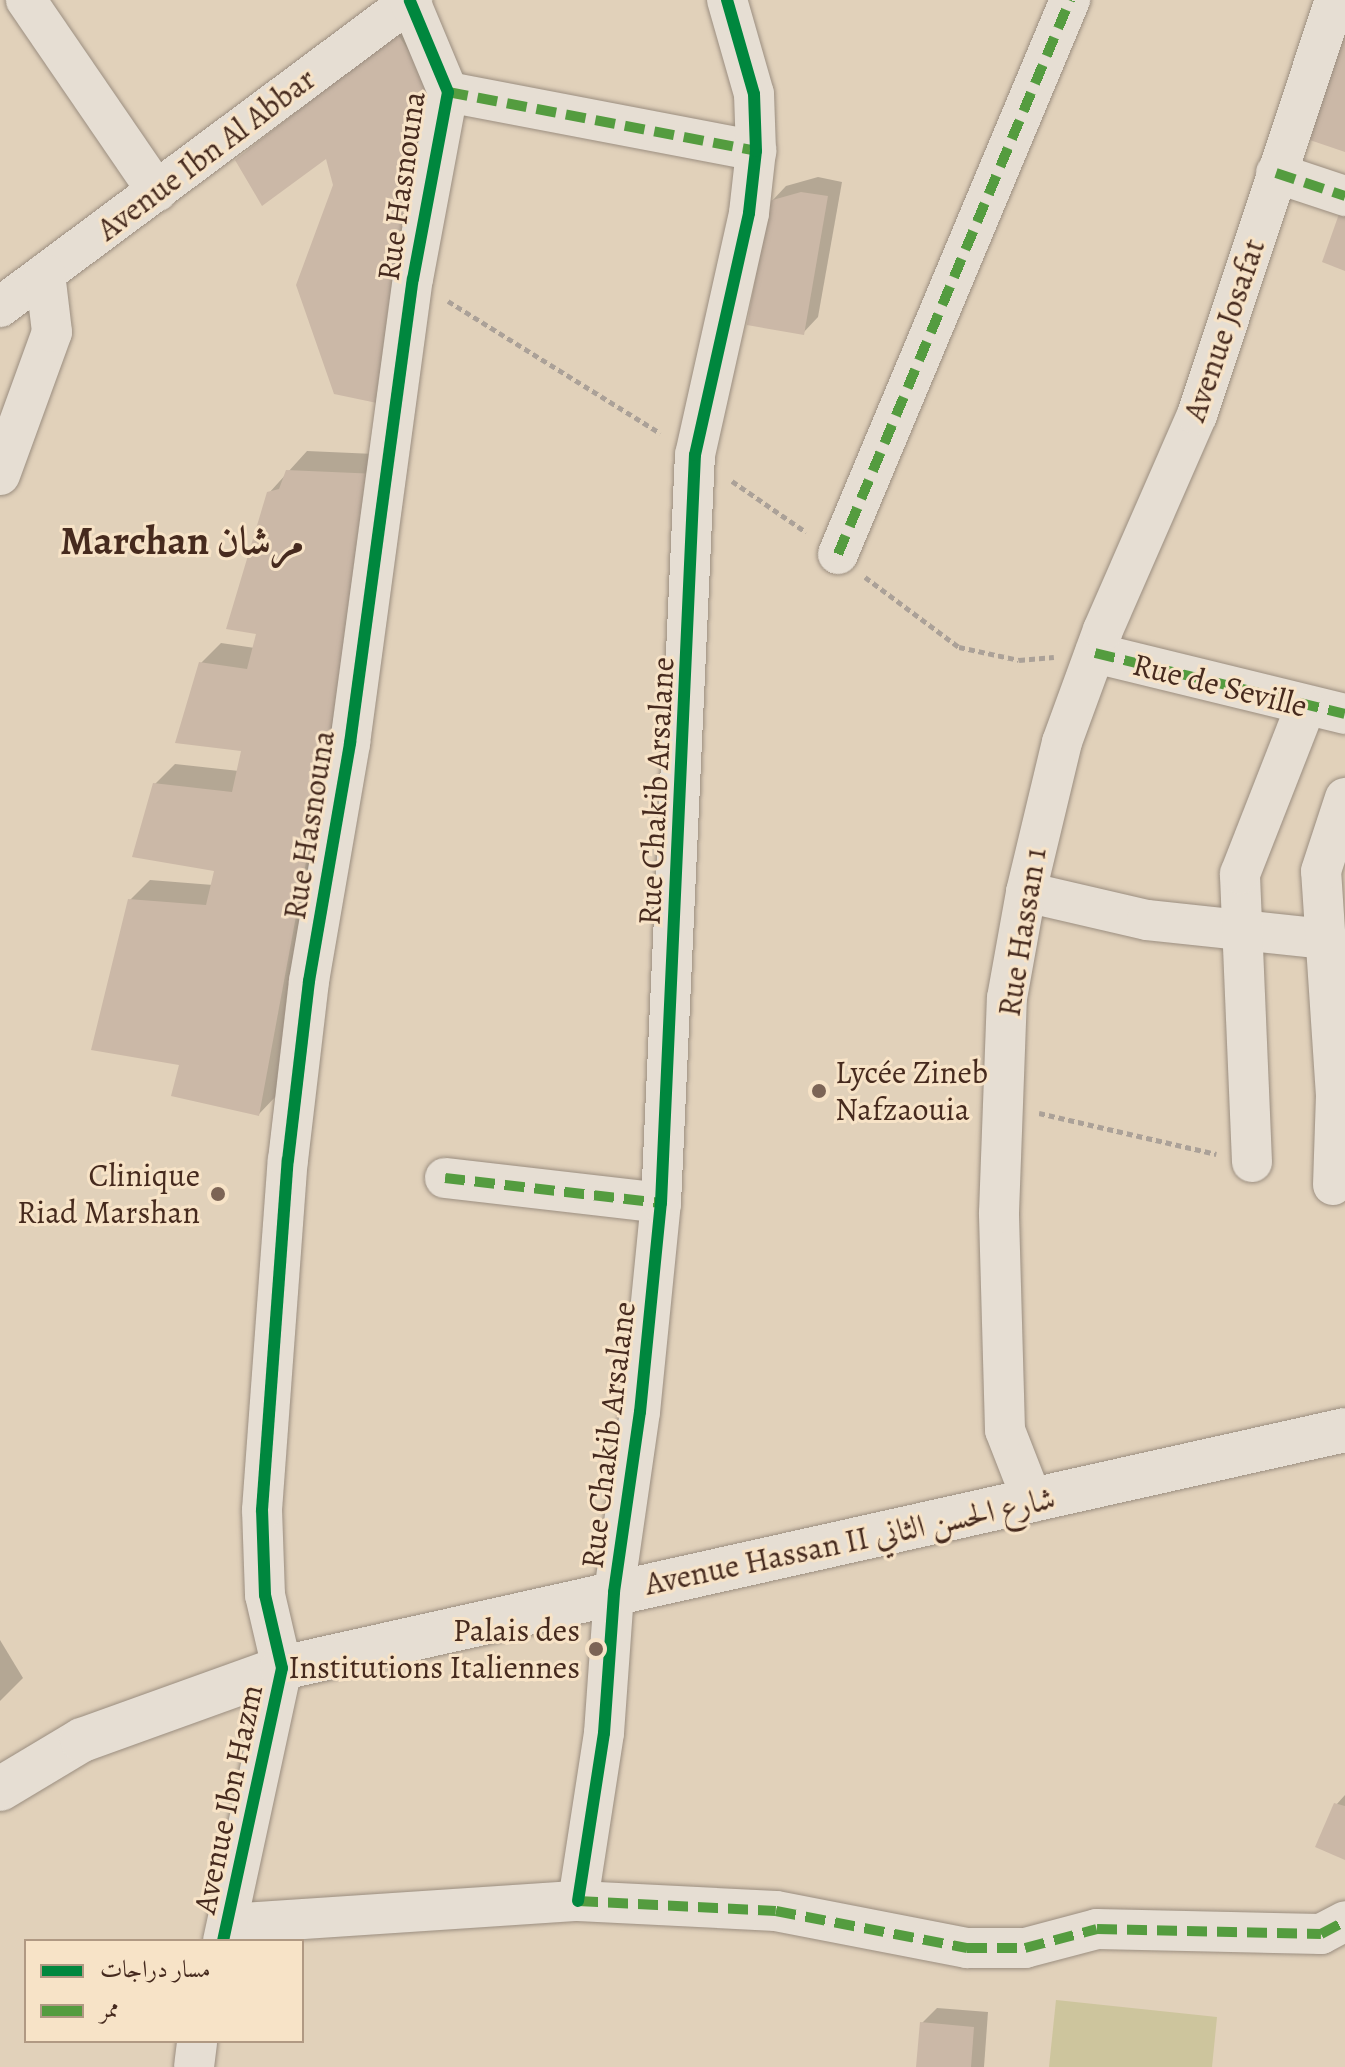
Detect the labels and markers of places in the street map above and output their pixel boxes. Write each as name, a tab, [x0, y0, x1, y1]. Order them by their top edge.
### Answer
place label: Lycée Zineb Nafzaouia	[835, 1054, 988, 1129]
marker: Lycée Zineb Nafzaouia	[810, 1082, 828, 1100]
place label: Clinique Riad Marshan	[17, 1157, 200, 1232]
marker: Clinique Riad Marshan	[207, 1183, 229, 1205]
place label: Palais des Institutions Italiennes	[288, 1612, 580, 1687]
marker: Palais des Institutions Italiennes	[587, 1640, 605, 1658]

